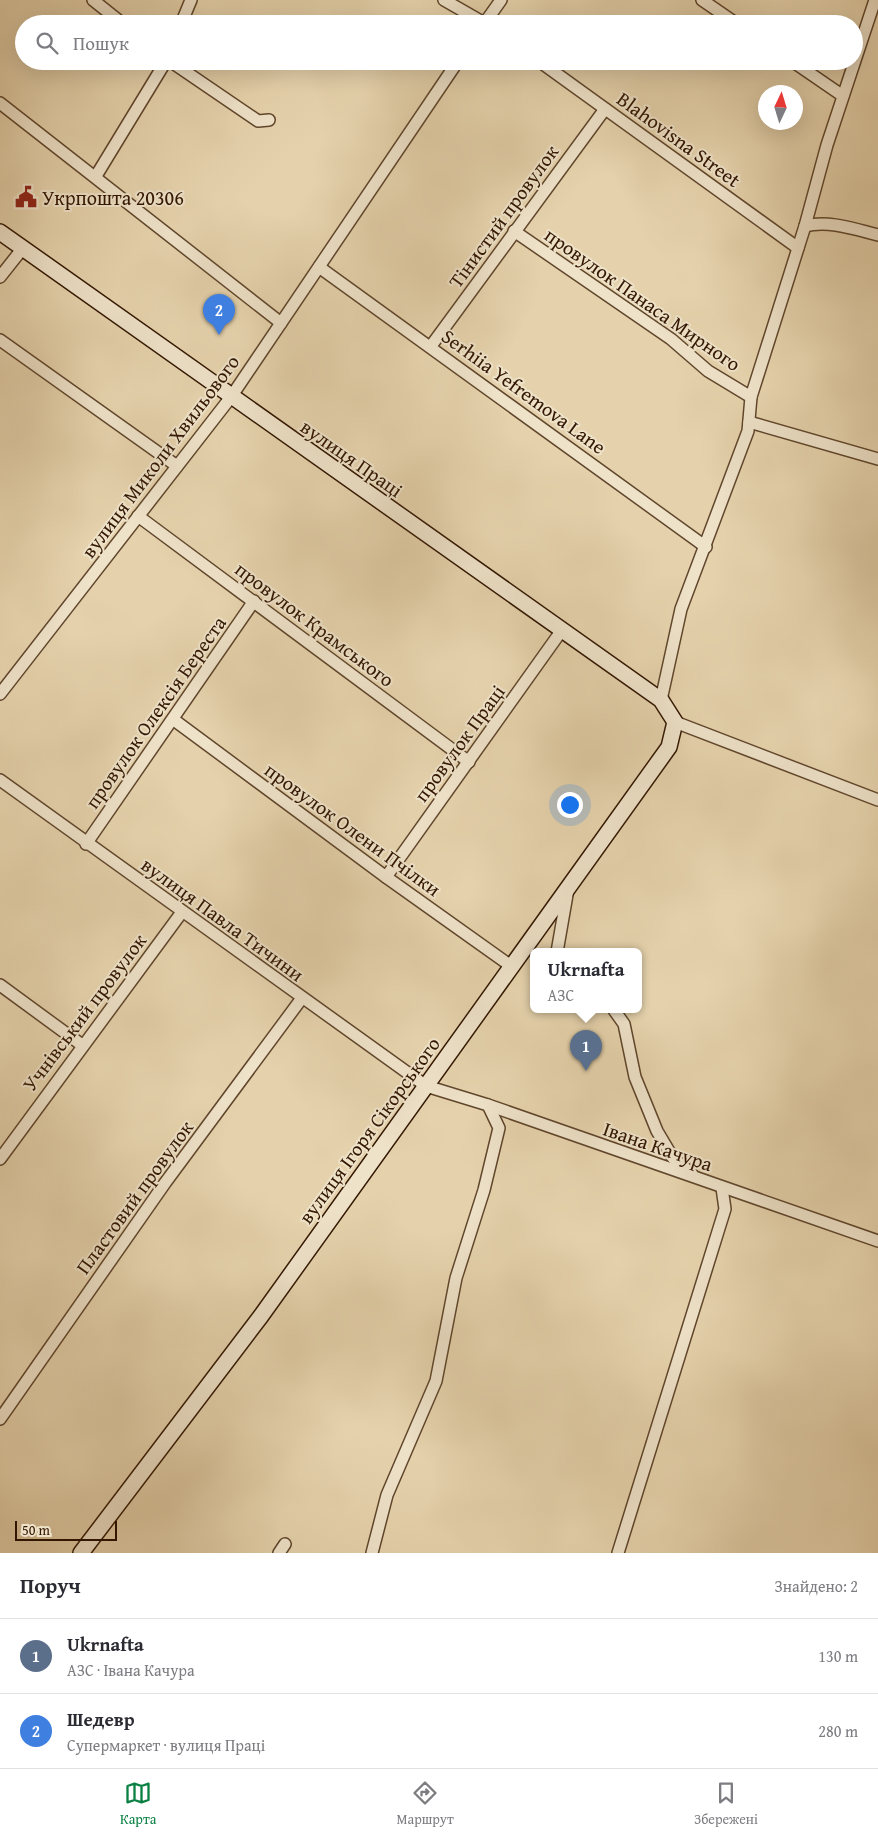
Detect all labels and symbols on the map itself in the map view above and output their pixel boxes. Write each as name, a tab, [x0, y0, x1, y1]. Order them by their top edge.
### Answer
street label: Blahovisna Street	[611, 84, 747, 194]
north arrow	[758, 85, 803, 130]
street label: Тінистий провулок	[441, 138, 565, 294]
place label: Укрпошта 20306	[42, 183, 184, 212]
public building icon: Укрпошта 20306	[13, 184, 39, 210]
street label: провулок Панаса Мирного	[539, 220, 747, 378]
pin: 2	[203, 294, 235, 335]
street label: Serhiia Yefremova Lane	[436, 321, 612, 461]
street label: вулиця Миколи Хвильового	[74, 348, 246, 564]
street label: вулиця Праці	[295, 412, 409, 504]
street label: провулок Крамського	[229, 554, 401, 694]
street label: провулок Олексія Береста	[77, 609, 233, 814]
street label: провулок Праці	[407, 678, 512, 808]
street label: провулок Олени Пчілки	[259, 755, 447, 903]
your location	[557, 792, 583, 818]
street label: вулиця Павла Тичини	[136, 850, 311, 988]
street label: Учнівський провулок	[15, 927, 153, 1097]
pin: 1	[570, 1030, 602, 1071]
street label: вулиця Ігоря Сікорського	[291, 1031, 447, 1229]
street label: Пластовий провулок	[68, 1114, 200, 1280]
street label: Івана Качура	[599, 1114, 717, 1178]
scale bar	[15, 1518, 118, 1541]

